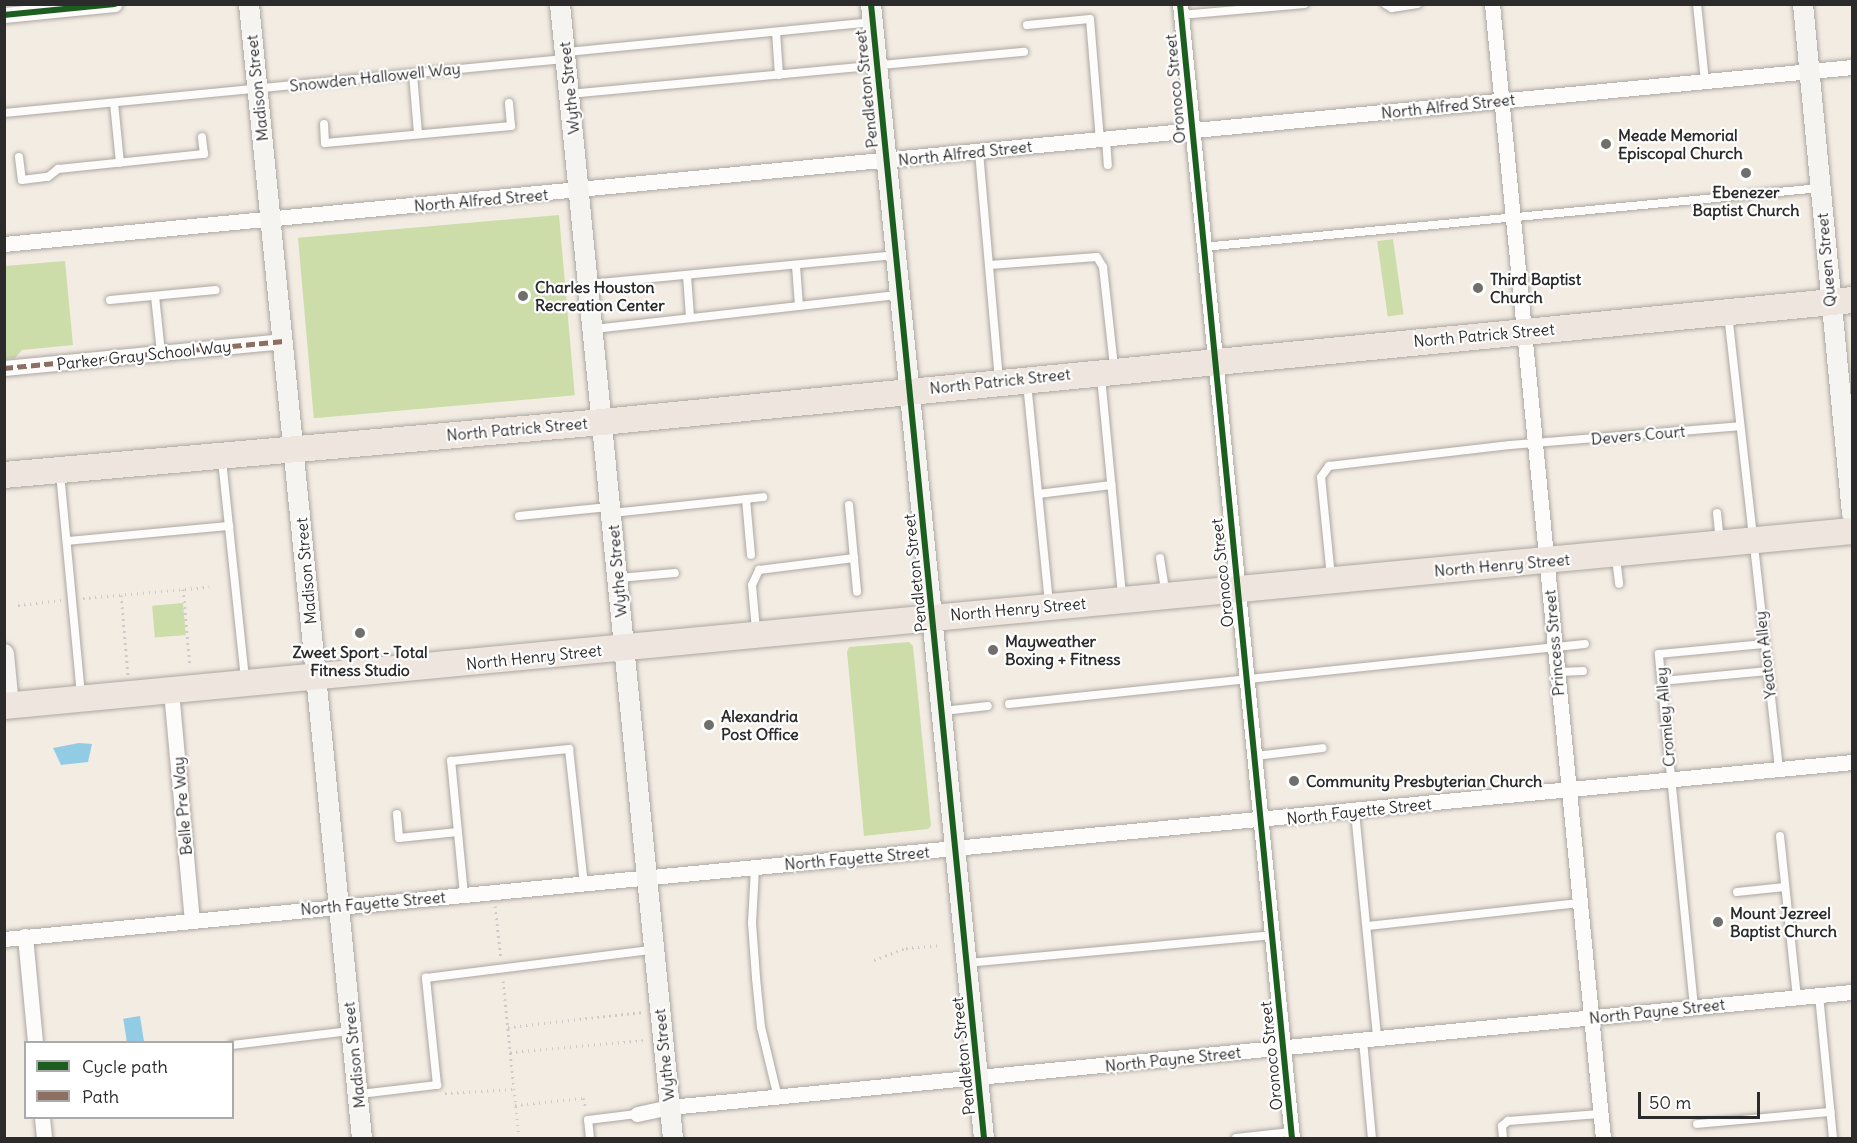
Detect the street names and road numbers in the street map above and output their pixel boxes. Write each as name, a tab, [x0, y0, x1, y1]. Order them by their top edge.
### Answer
street label: Pendleton Street	[850, 29, 882, 149]
street label: Madison Street	[242, 34, 272, 142]
street label: Oronoco Street	[1161, 34, 1189, 144]
street label: Wythe Street	[555, 41, 583, 135]
street label: Snowden Hallowell Way	[289, 58, 461, 96]
street label: North Alfred Street	[1380, 89, 1516, 123]
street label: North Alfred Street	[897, 136, 1033, 170]
street label: North Alfred Street	[413, 185, 549, 215]
street label: Queen Street	[1812, 212, 1840, 308]
street label: North Patrick Street	[1413, 319, 1555, 351]
street label: Parker Gray School Way	[56, 336, 232, 374]
street label: North Patrick Street	[929, 364, 1071, 398]
street label: North Patrick Street	[446, 413, 588, 445]
street label: Devers Court	[1590, 421, 1686, 449]
street label: Pendleton Street	[899, 513, 931, 633]
street label: Madison Street	[292, 517, 320, 625]
street label: Oronoco Street	[1207, 518, 1237, 628]
street label: Wythe Street	[603, 524, 631, 618]
street label: North Henry Street	[1433, 549, 1571, 581]
street label: Princess Street	[1540, 589, 1568, 697]
street label: North Henry Street	[949, 593, 1087, 625]
street label: Yeaton Alley	[1750, 610, 1780, 700]
street label: North Henry Street	[465, 640, 603, 674]
street label: Cromley Alley	[1651, 666, 1679, 768]
street label: Belle Pre Way	[168, 756, 196, 856]
street label: North Fayette Street	[1286, 794, 1432, 828]
street label: North Fayette Street	[784, 842, 930, 874]
street label: North Fayette Street	[300, 887, 446, 919]
street label: North Payne Street	[1588, 994, 1726, 1028]
street label: Pendleton Street	[947, 996, 979, 1116]
street label: Madison Street	[339, 1001, 369, 1109]
street label: Oronoco Street	[1256, 1001, 1286, 1111]
street label: Wythe Street	[650, 1008, 678, 1102]
street label: North Payne Street	[1104, 1042, 1242, 1076]

